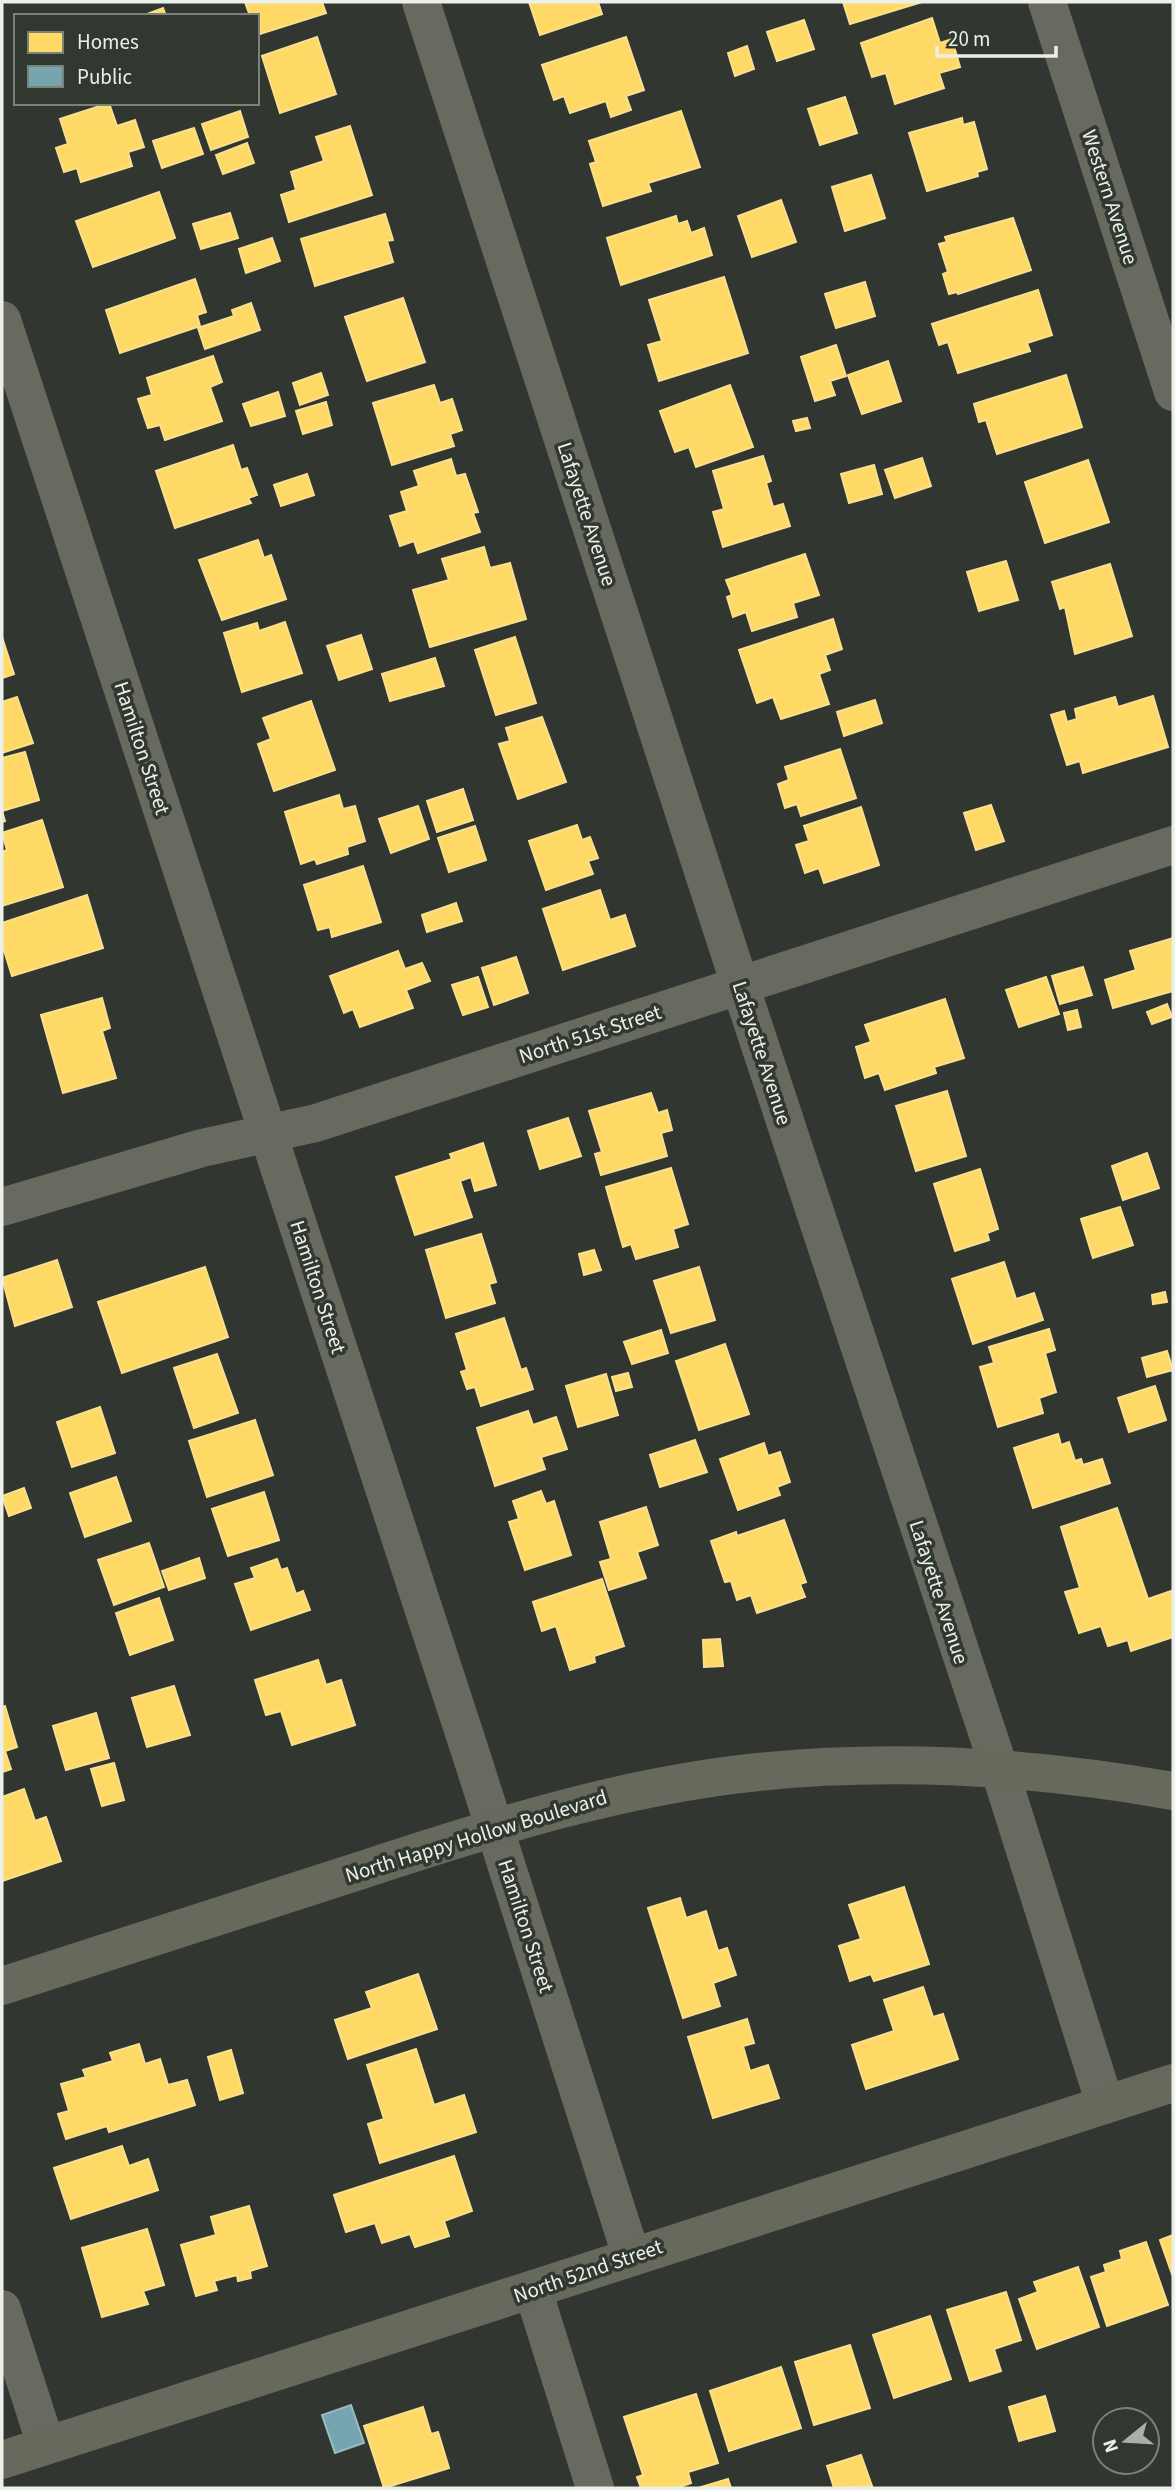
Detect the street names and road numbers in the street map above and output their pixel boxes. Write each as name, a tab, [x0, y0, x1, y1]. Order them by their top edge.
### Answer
street label: Western Avenue	[1074, 126, 1146, 268]
street label: Lafayette Avenue	[550, 438, 624, 590]
street label: Hamilton Street	[106, 677, 178, 819]
street label: Lafayette Avenue	[725, 977, 799, 1129]
street label: North 51st Street	[515, 997, 665, 1071]
street label: Hamilton Street	[282, 1216, 354, 1358]
street label: Lafayette Avenue	[902, 1516, 976, 1668]
street label: North Happy Hollow Boulevard	[341, 1782, 611, 1890]
street label: Hamilton Street	[490, 1855, 562, 1997]
street label: North 52nd Street	[509, 2231, 667, 2311]

